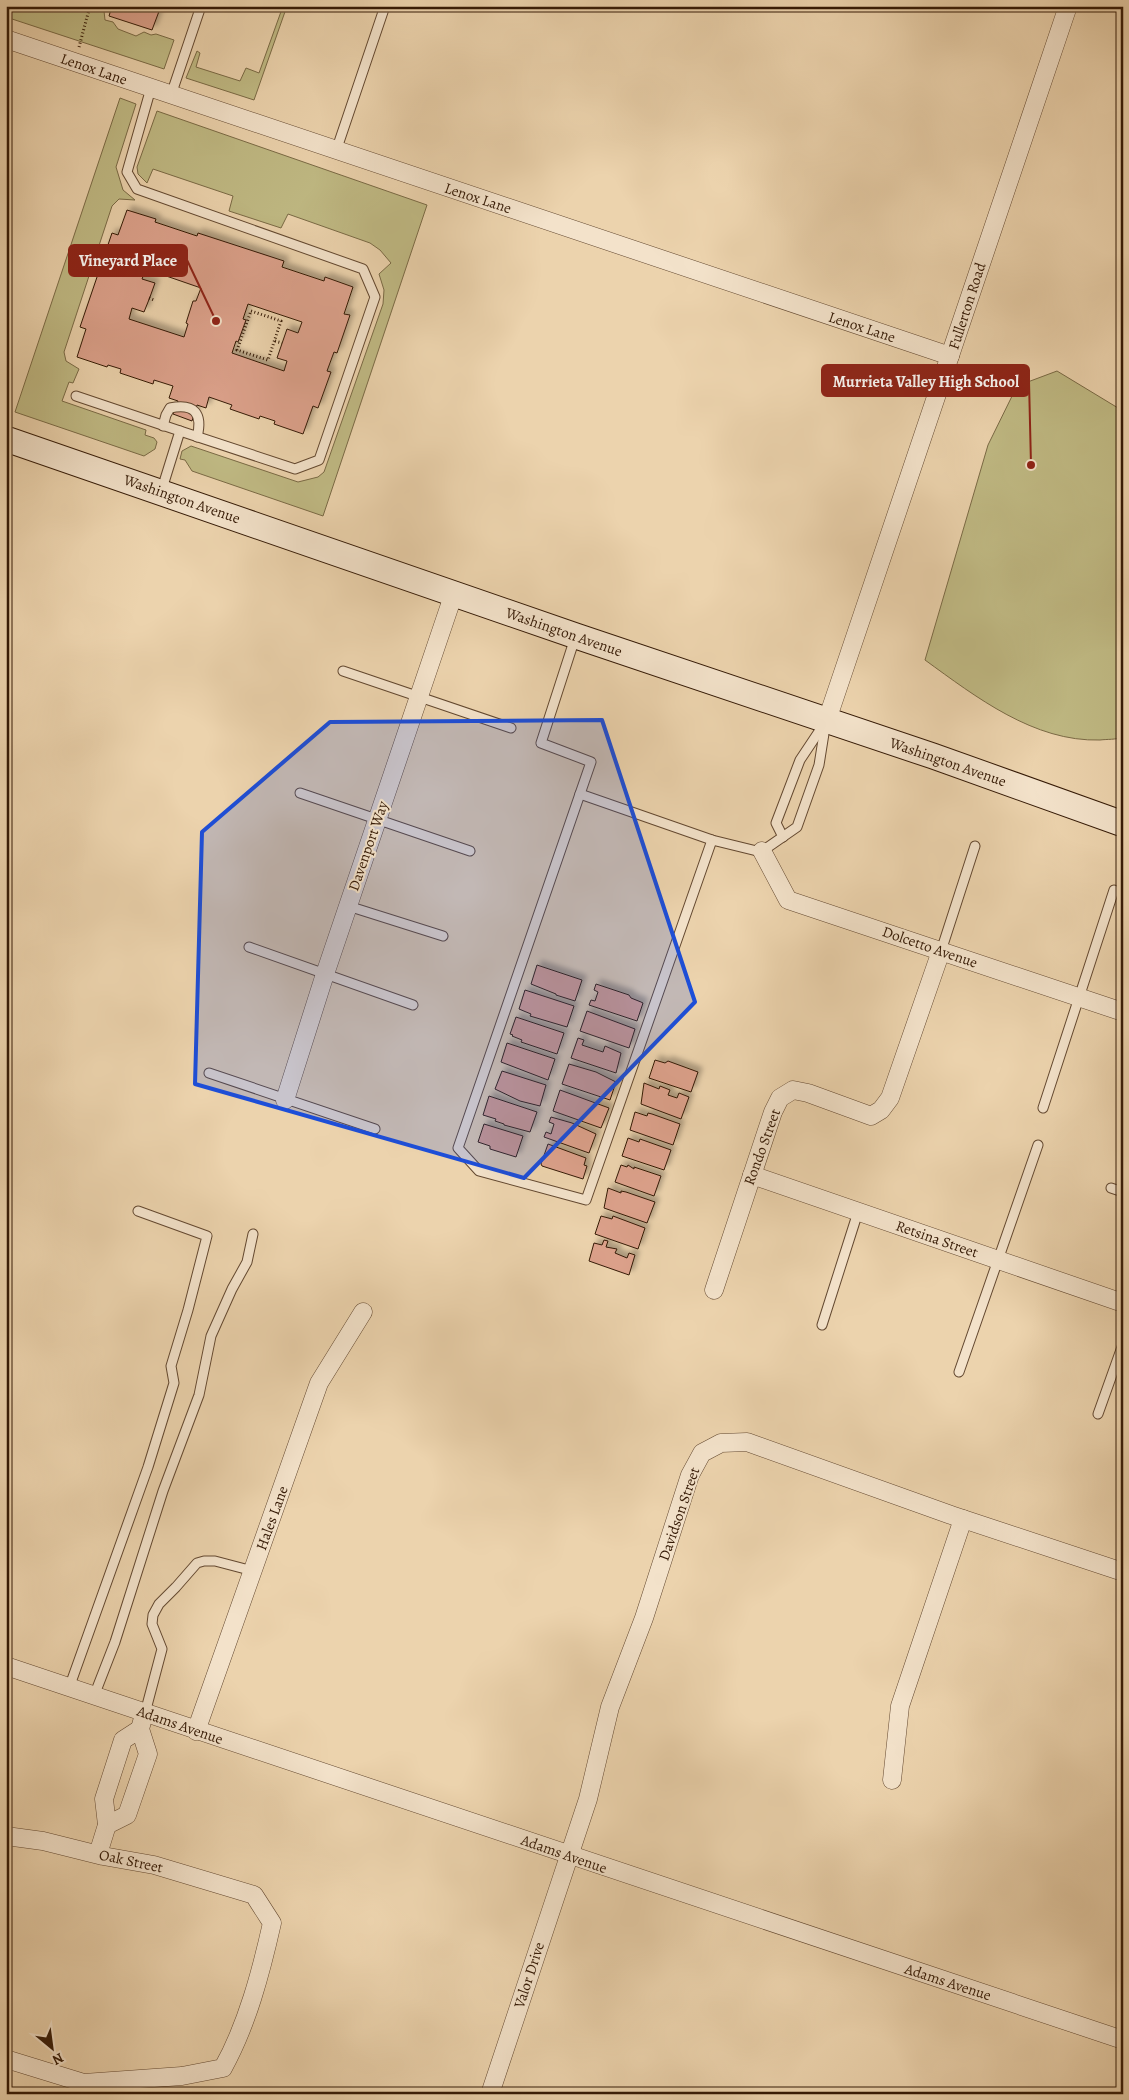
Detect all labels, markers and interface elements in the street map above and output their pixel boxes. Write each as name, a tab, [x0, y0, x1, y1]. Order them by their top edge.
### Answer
street label: Lenox Lane	[58, 48, 130, 90]
street label: Lenox Lane	[442, 178, 514, 218]
callout: Vineyard Place	[69, 245, 187, 276]
text: Vineyard Place	[78, 250, 177, 272]
street label: Fullerton Road	[944, 259, 991, 352]
street label: Lenox Lane	[826, 307, 898, 347]
callout: Murrieta Valley High School	[822, 365, 1029, 396]
text: Murrieta Valley High School	[833, 371, 1020, 393]
street label: Washington Avenue	[120, 469, 243, 528]
street label: Washington Avenue	[502, 602, 625, 661]
street label: Washington Avenue	[886, 732, 1009, 791]
street label: Davenport Way	[343, 798, 393, 894]
street label: Dolcetto Avenue	[880, 921, 981, 973]
street label: Rondo Street	[739, 1106, 785, 1188]
street label: Retsina Street	[893, 1216, 981, 1262]
street label: Davidson Street	[654, 1464, 704, 1563]
street label: Hales Lane	[251, 1483, 293, 1553]
street label: Adams Avenue	[133, 1701, 226, 1749]
street label: Adams Avenue	[517, 1830, 610, 1878]
street label: Oak Street	[97, 1844, 165, 1878]
street label: Valor Drive	[509, 1939, 549, 2012]
street label: Adams Avenue	[901, 1958, 994, 2005]
north arrow	[28, 2022, 78, 2072]
text: N	[49, 2048, 67, 2070]

